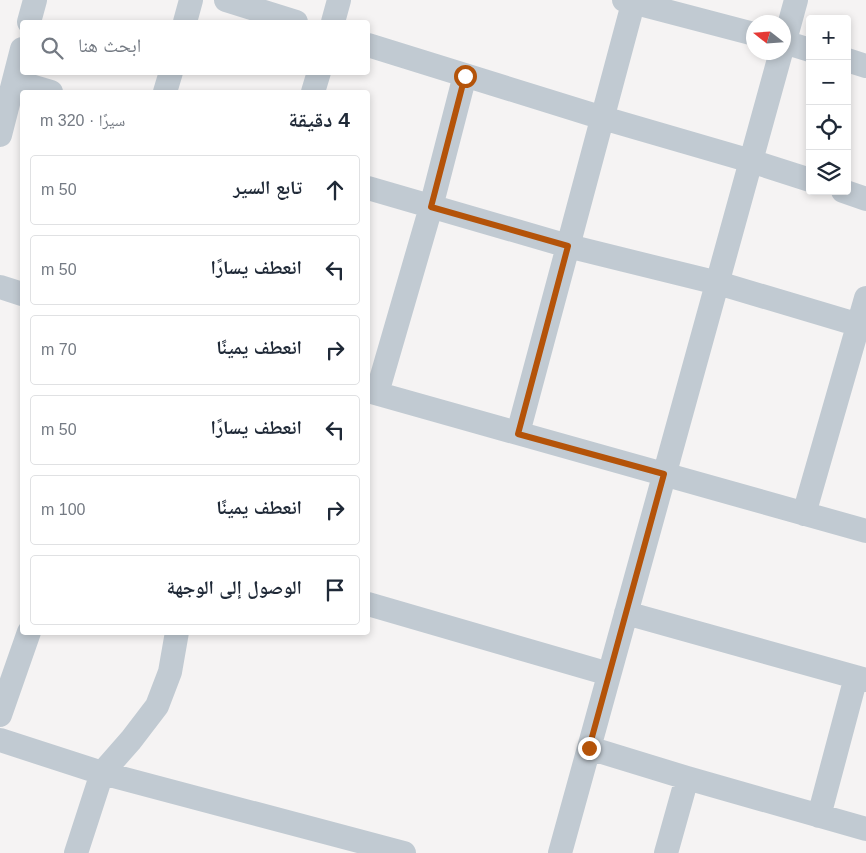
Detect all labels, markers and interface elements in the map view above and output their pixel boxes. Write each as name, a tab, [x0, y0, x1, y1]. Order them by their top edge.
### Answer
north arrow	[746, 15, 791, 60]
map controls	[806, 15, 851, 195]
button: +	[806, 15, 851, 60]
search box	[20, 20, 370, 75]
icon: search	[38, 34, 66, 62]
text: ابحث هنا	[78, 35, 141, 56]
button: −	[806, 60, 851, 105]
route start	[454, 65, 477, 88]
button: locate	[806, 105, 851, 150]
text: 4 دقيقة	[288, 108, 350, 131]
text: سيرًا · 320 m	[40, 112, 125, 129]
button: layers	[806, 150, 851, 195]
icon: ahead	[321, 176, 349, 204]
text: تابع السير	[233, 177, 302, 198]
text: 50 m	[41, 181, 77, 198]
icon: left	[321, 256, 349, 284]
text: انعطف يسارًا	[211, 257, 302, 278]
text: 50 m	[41, 261, 77, 278]
icon: right	[321, 336, 349, 364]
text: انعطف يمينًا	[216, 337, 302, 358]
text: 70 m	[41, 341, 77, 358]
icon: left	[321, 416, 349, 444]
text: انعطف يسارًا	[211, 417, 302, 438]
text: 50 m	[41, 421, 77, 438]
icon: right	[321, 496, 349, 524]
text: انعطف يمينًا	[216, 497, 302, 518]
text: 100 m	[41, 501, 85, 518]
icon: arrive	[321, 576, 349, 604]
text: الوصول إلى الوجهة	[166, 577, 302, 598]
route end	[578, 737, 601, 760]

